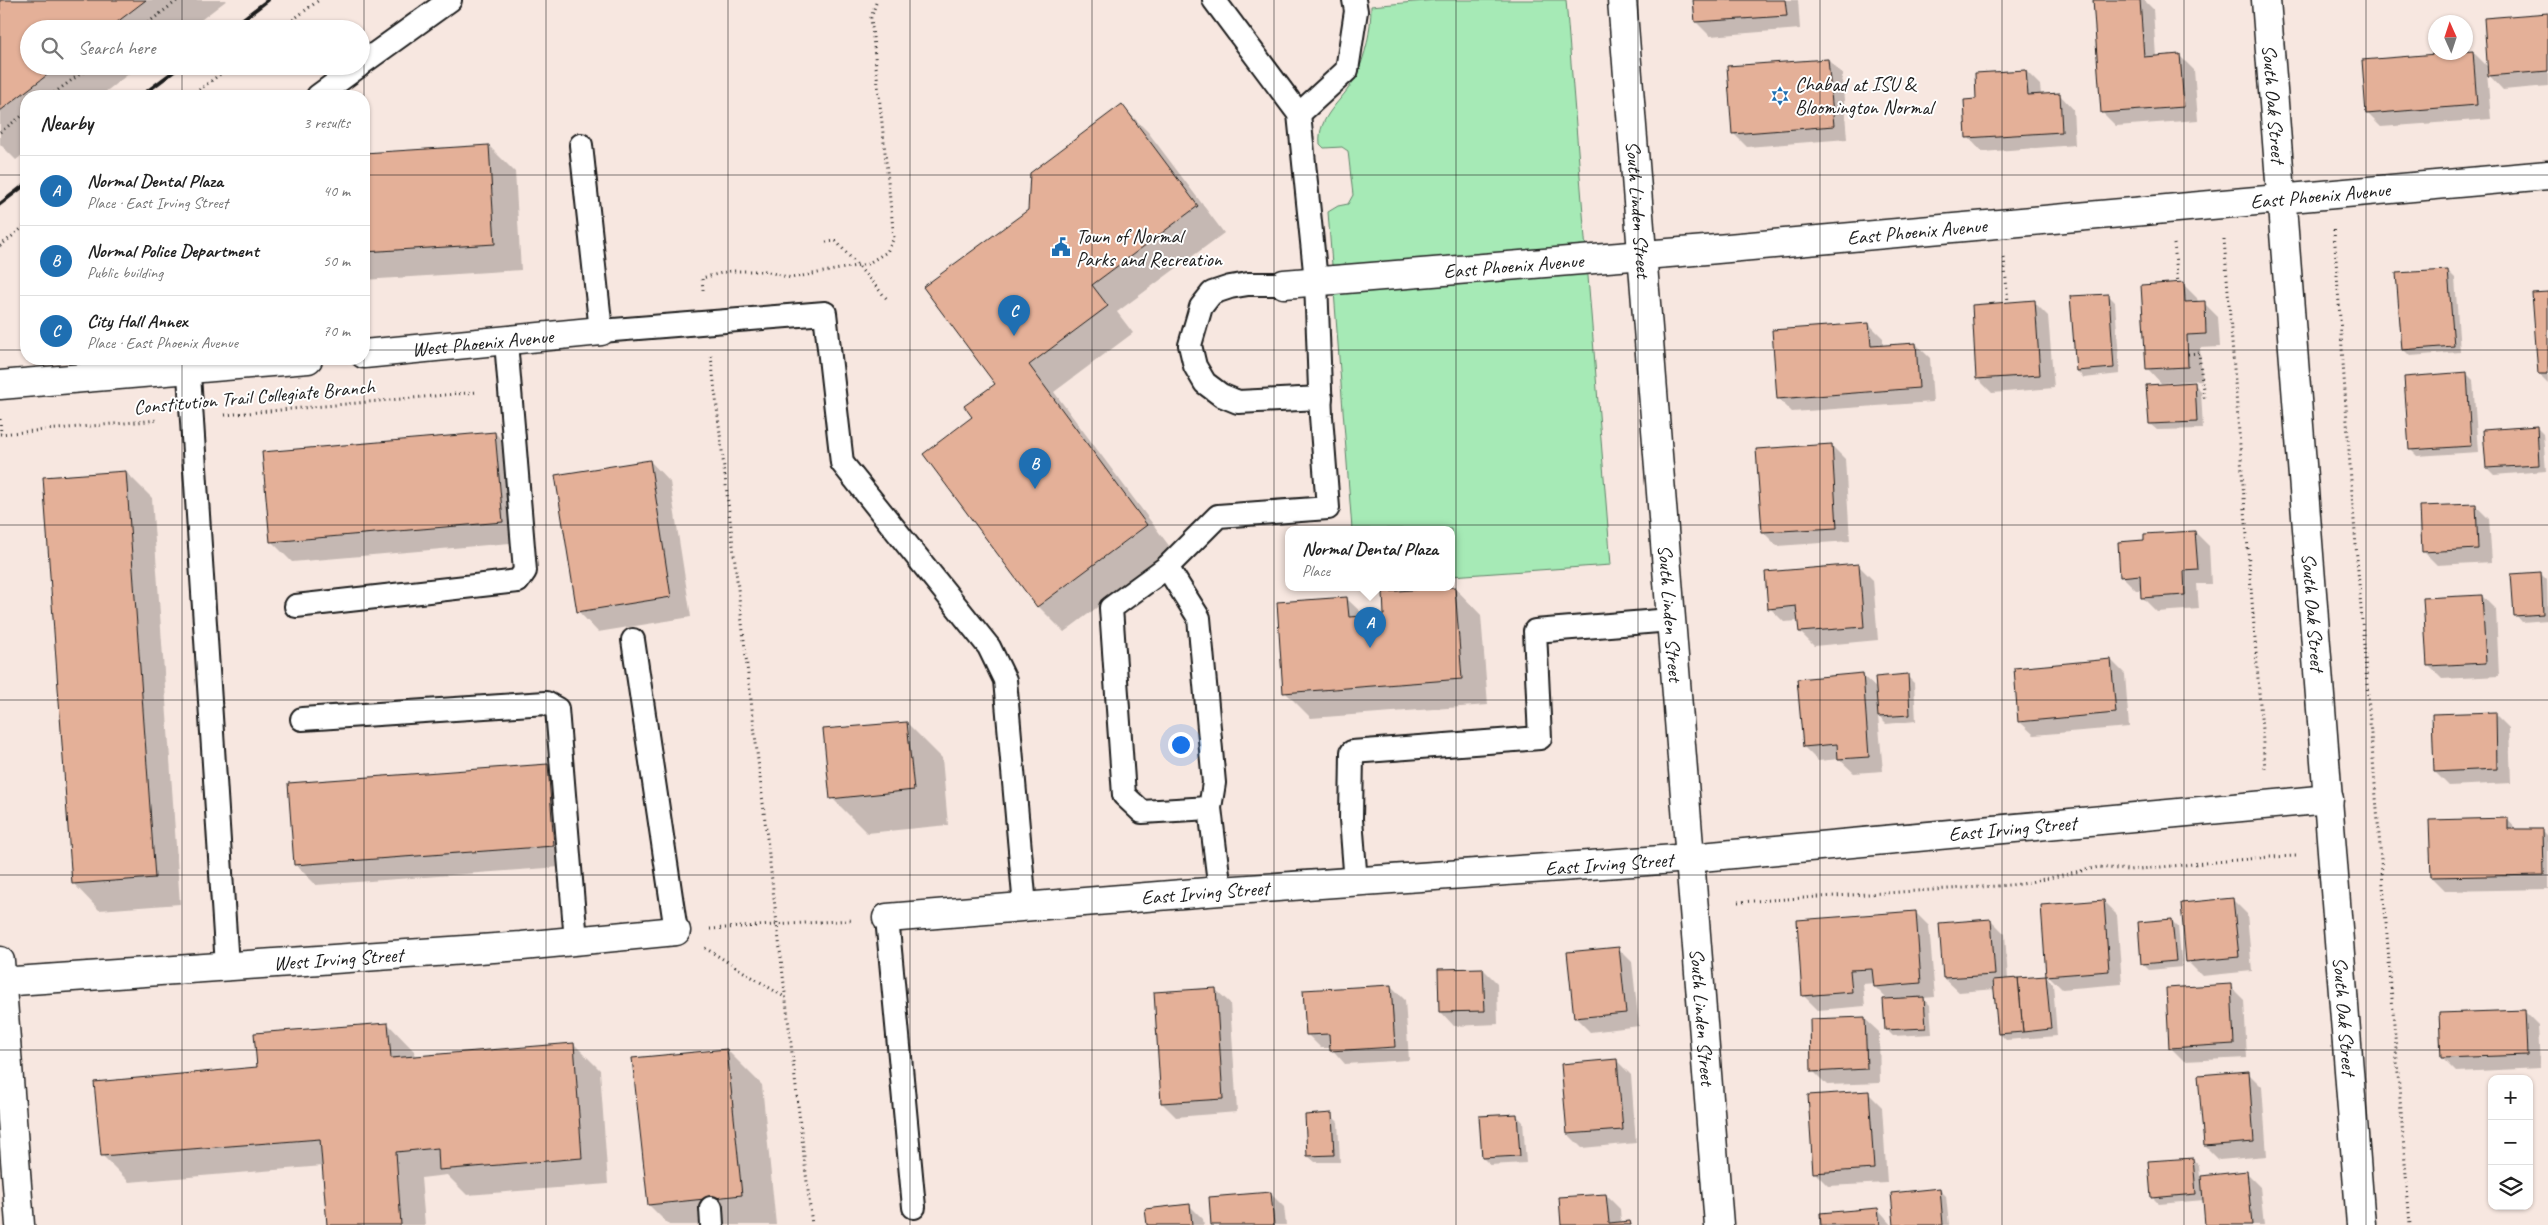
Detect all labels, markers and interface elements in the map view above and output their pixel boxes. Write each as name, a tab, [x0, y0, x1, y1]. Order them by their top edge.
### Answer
north arrow	[2428, 15, 2473, 60]
search box	[20, 20, 370, 75]
icon: search	[38, 34, 66, 62]
text: Search here	[78, 36, 155, 60]
street label: South Oak Street	[2257, 44, 2291, 167]
place label: Chabad at ISU & Bloomington Normal	[1795, 72, 1936, 120]
synagogue icon: Chabad at ISU & Bloomington Normal	[1769, 85, 1791, 107]
text: Nearby	[40, 110, 93, 136]
text: 3 results	[303, 113, 350, 133]
street label: South Linden Street	[1621, 140, 1657, 281]
text: Normal Dental Plaza	[87, 169, 223, 193]
street label: East Phoenix Avenue	[2249, 176, 2393, 214]
text: A	[52, 181, 60, 201]
text: 40 m	[323, 181, 350, 201]
text: Place · East Irving Street	[87, 193, 228, 213]
street label: East Phoenix Avenue	[1846, 212, 1989, 250]
place label: Town of Normal Parks and Recreation	[1076, 224, 1223, 272]
public building icon: Town of Normal Parks and Recreation	[1050, 236, 1072, 258]
text: Normal Police Department	[87, 239, 258, 263]
street label: East Phoenix Avenue	[1442, 247, 1586, 284]
text: B	[52, 251, 60, 271]
text: 50 m	[323, 251, 350, 271]
text: Public building	[87, 263, 163, 283]
pin: C	[998, 295, 1030, 336]
text: City Hall Annex	[87, 309, 187, 333]
text: C	[52, 321, 60, 341]
text: 70 m	[323, 321, 350, 341]
street label: West Phoenix Avenue	[411, 323, 556, 362]
text: Place · East Phoenix Avenue	[87, 333, 238, 353]
street label: Constitution Trail Collegiate Branch	[133, 374, 377, 420]
pin: B	[1019, 448, 1051, 489]
popup	[1285, 526, 1455, 591]
text: Normal Dental Plaza	[1302, 537, 1438, 561]
street label: South Linden Street	[1653, 544, 1689, 685]
street label: South Oak Street	[2296, 552, 2331, 676]
text: Place	[1302, 561, 1330, 581]
pin: A	[1354, 607, 1386, 648]
your location	[1168, 732, 1194, 758]
street label: East Irving Street	[1948, 810, 2081, 847]
street label: East Irving Street	[1544, 847, 1677, 881]
street label: East Irving Street	[1140, 875, 1273, 910]
street label: West Irving Street	[273, 942, 407, 976]
street label: South Linden Street	[1685, 947, 1721, 1089]
street label: South Oak Street	[2328, 956, 2362, 1079]
map controls	[2488, 1075, 2533, 1210]
button: +	[2488, 1075, 2533, 1120]
button: −	[2488, 1120, 2533, 1165]
button: layers	[2488, 1165, 2533, 1210]

